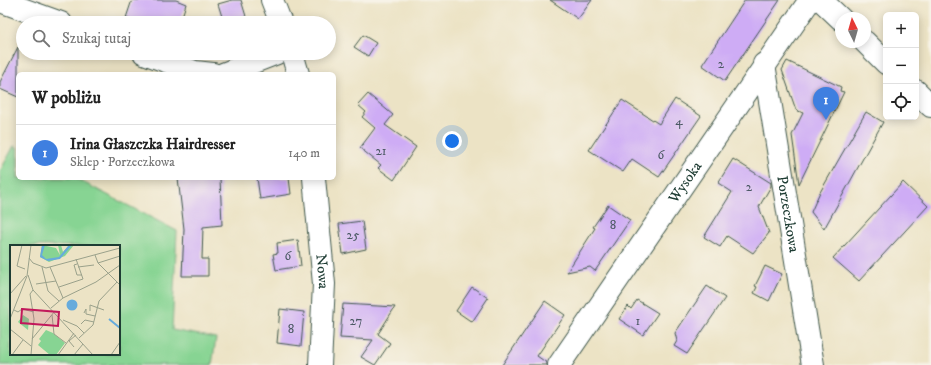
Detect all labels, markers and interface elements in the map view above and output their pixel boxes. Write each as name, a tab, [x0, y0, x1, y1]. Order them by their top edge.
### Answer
north arrow	[835, 12, 871, 48]
map controls	[883, 12, 919, 120]
button: +	[883, 12, 919, 48]
search box	[16, 16, 336, 60]
icon: search	[30, 27, 52, 49]
text: Szukaj tutaj	[62, 29, 131, 48]
button: −	[883, 48, 919, 84]
house number: 2	[718, 56, 725, 72]
button: locate	[883, 84, 919, 120]
text: W pobliżu	[32, 87, 101, 109]
pin: 1	[813, 87, 839, 120]
house number: 4	[675, 113, 683, 129]
your location	[442, 131, 462, 151]
text: Irina Głaszczka Hairdresser	[70, 135, 235, 154]
house number: 21	[375, 143, 387, 159]
text: 1	[43, 145, 47, 161]
text: 140 m	[288, 145, 320, 161]
house number: 6	[658, 147, 666, 163]
text: Sklep · Porzeczkowa	[70, 154, 175, 170]
street label: Wysoka	[664, 157, 707, 208]
street label: Porzeczkowa	[772, 174, 804, 255]
house number: 2	[746, 179, 753, 195]
house number: 8	[610, 217, 616, 233]
house number: 25	[347, 227, 360, 243]
inset map	[10, 245, 120, 355]
house number: 6	[285, 248, 293, 264]
street label: Nowa	[311, 253, 333, 290]
house number: 27	[350, 313, 363, 329]
house number: 1	[636, 313, 641, 329]
house number: 8	[288, 321, 294, 337]

